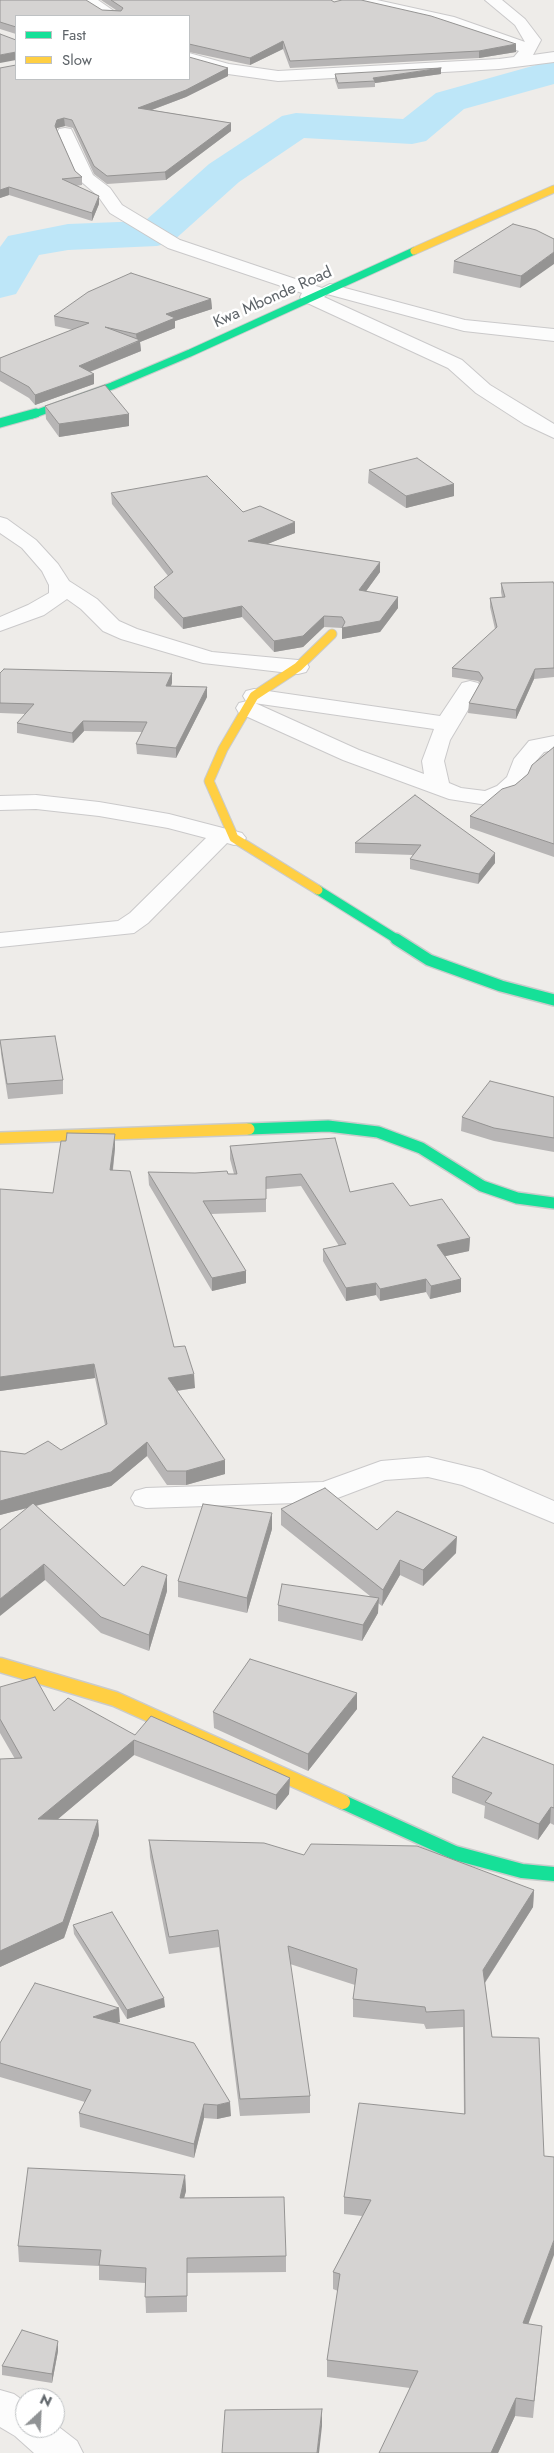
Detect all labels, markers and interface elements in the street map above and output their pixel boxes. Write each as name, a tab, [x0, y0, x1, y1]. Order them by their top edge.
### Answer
legend	[15, 15, 190, 80]
text: Fast	[62, 24, 86, 46]
text: Slow	[62, 49, 92, 71]
street label: Kwa Mbonde Road	[211, 263, 335, 333]
north arrow	[15, 2388, 65, 2438]
text: N	[37, 2389, 55, 2412]

